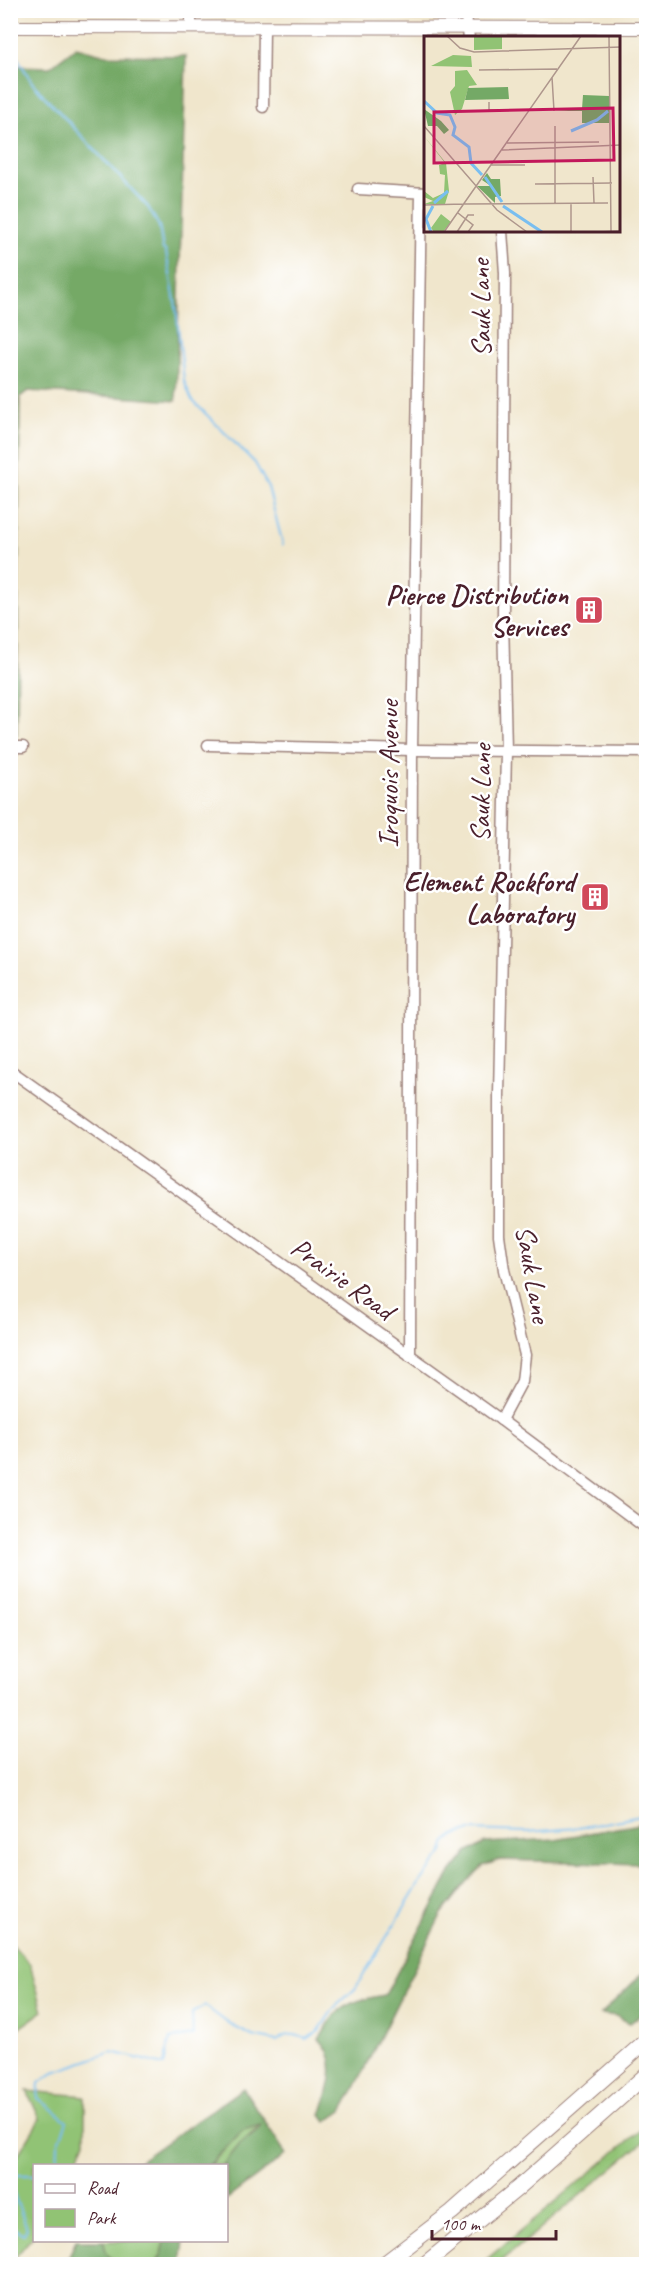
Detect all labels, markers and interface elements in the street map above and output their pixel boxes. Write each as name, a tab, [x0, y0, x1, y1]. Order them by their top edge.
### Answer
inset map	[424, 36, 621, 232]
street label: Sauk Lane	[462, 257, 499, 357]
place label: Pierce Distribution Services	[386, 577, 571, 644]
building icon: Pierce Distribution Services	[573, 594, 605, 626]
street label: Iroquois Avenue	[371, 698, 406, 848]
street label: Sauk Lane	[462, 742, 499, 842]
place label: Element Rockford Laboratory	[404, 864, 579, 932]
building icon: Element Rockford Laboratory	[579, 881, 611, 913]
street label: Sauk Lane	[508, 1223, 560, 1327]
street label: Prairie Road	[284, 1229, 404, 1330]
legend	[33, 2164, 228, 2242]
text: Road	[87, 2177, 120, 2199]
scale bar	[432, 2203, 556, 2241]
text: Park	[87, 2207, 117, 2229]
text: 100 m	[441, 2213, 482, 2235]

